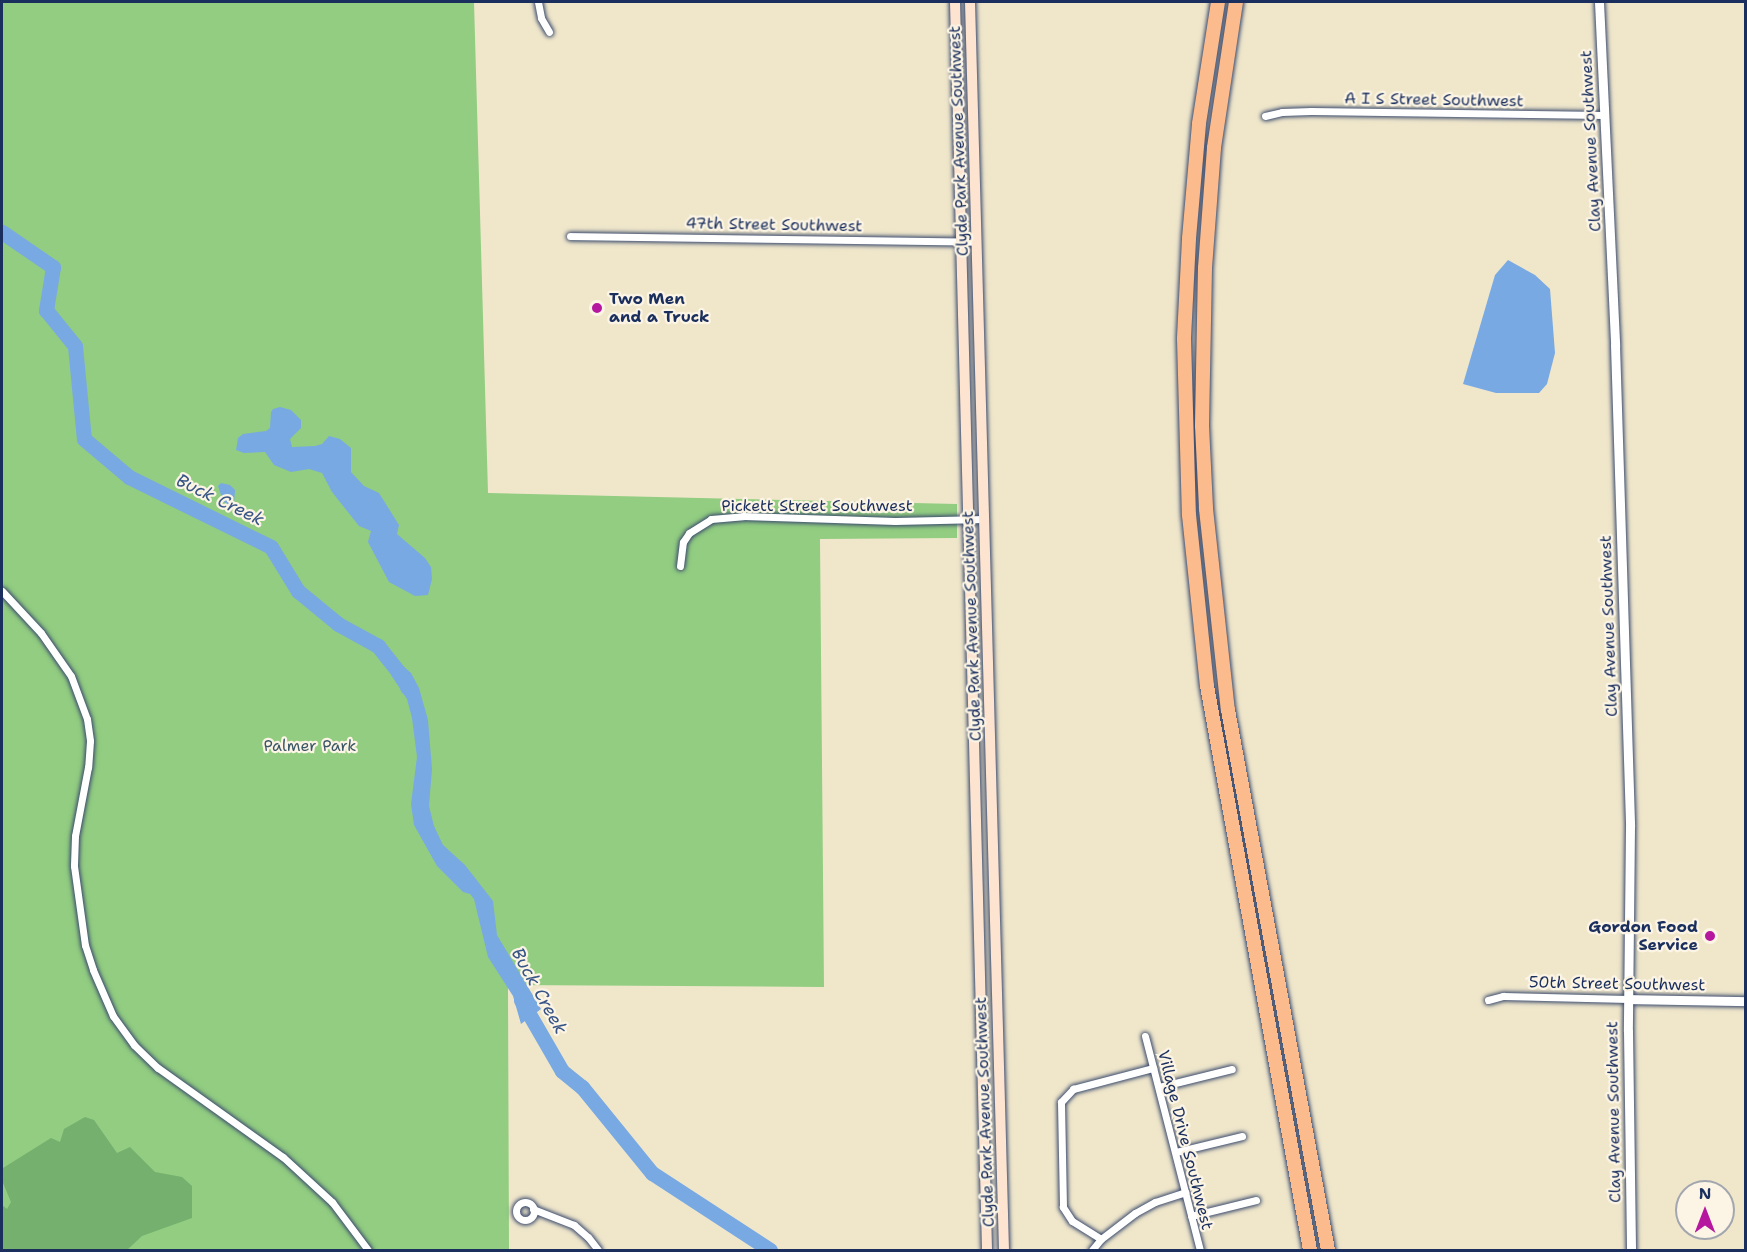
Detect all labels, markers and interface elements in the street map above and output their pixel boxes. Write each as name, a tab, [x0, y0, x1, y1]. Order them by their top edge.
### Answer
street label: Clyde Park Avenue Southwest	[945, 25, 973, 257]
street label: Clay Avenue Southwest	[1577, 50, 1605, 232]
street label: A I S Street Southwest	[1344, 89, 1524, 111]
street label: 47th Street Southwest	[685, 214, 863, 236]
place label: Two Men and a Truck	[609, 289, 709, 327]
marker: Two Men and a Truck	[590, 301, 604, 315]
water label: Buck Creek	[172, 469, 268, 531]
street label: Pickett Street Southwest	[721, 496, 913, 516]
street label: Clyde Park Avenue Southwest	[958, 510, 986, 742]
street label: Clay Avenue Southwest	[1596, 535, 1622, 717]
park label: Palmer Park	[263, 736, 357, 756]
place label: Gordon Food Service	[1588, 917, 1698, 955]
marker: Gordon Food Service	[1703, 929, 1717, 943]
water label: Buck Creek	[506, 944, 572, 1038]
street label: 50th Street Southwest	[1529, 973, 1705, 995]
street label: Clyde Park Avenue Southwest	[971, 996, 999, 1228]
street label: Clay Avenue Southwest	[1603, 1021, 1625, 1203]
street label: Village Drive Southwest	[1153, 1048, 1217, 1232]
north arrow	[1675, 1180, 1735, 1240]
text: N	[1699, 1183, 1711, 1204]

